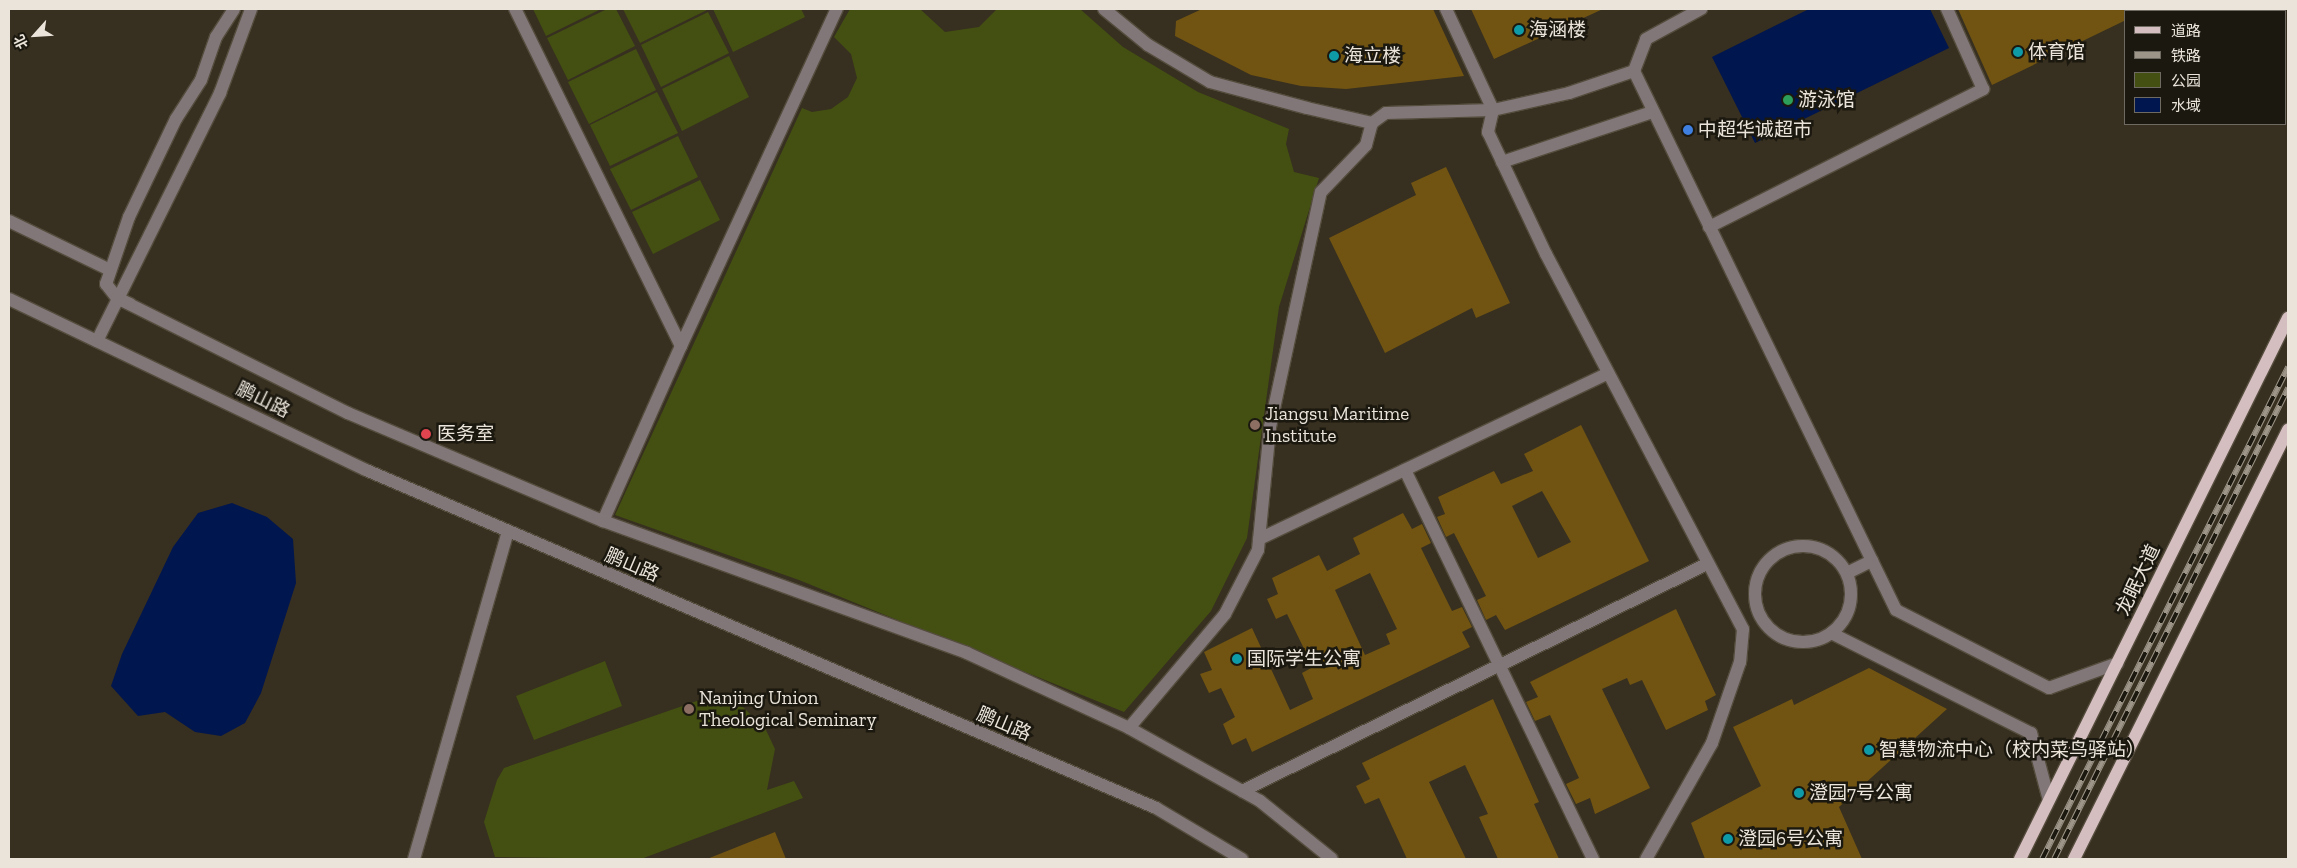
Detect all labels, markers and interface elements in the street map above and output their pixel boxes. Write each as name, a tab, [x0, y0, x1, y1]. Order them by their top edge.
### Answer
north arrow	[10, 10, 60, 60]
legend	[2124, 10, 2287, 125]
place label: 海涵楼	[1529, 19, 1586, 41]
text: 道路	[2171, 22, 2201, 40]
marker: 海涵楼	[1513, 24, 1525, 36]
text: 北	[10, 32, 32, 52]
place label: 体育馆	[2028, 41, 2085, 63]
place label: 海立楼	[1344, 45, 1401, 67]
marker: 体育馆	[2012, 46, 2024, 58]
text: 铁路	[2171, 47, 2201, 65]
marker: 海立楼	[1328, 50, 1340, 62]
text: 公园	[2171, 72, 2201, 90]
place label: 游泳馆	[1798, 89, 1855, 111]
marker: 游泳馆	[1782, 94, 1794, 106]
text: 水域	[2171, 97, 2201, 115]
place label: 中超华诚超市	[1698, 119, 1812, 141]
marker: 中超华诚超市	[1682, 124, 1694, 136]
street label: 鹏山路	[232, 377, 294, 423]
place label: Jiangsu Maritime Institute	[1265, 403, 1409, 447]
marker: Jiangsu Maritime Institute	[1249, 419, 1261, 431]
place label: 医务室	[437, 423, 494, 445]
marker: 医务室	[419, 427, 433, 441]
street label: 龙眠大道	[2111, 541, 2165, 619]
street label: 鹏山路	[601, 543, 663, 587]
place label: 国际学生公寓	[1247, 648, 1361, 670]
marker: 国际学生公寓	[1231, 653, 1243, 665]
place label: Nanjing Union Theological Seminary	[699, 687, 876, 731]
street label: 鹏山路	[973, 702, 1035, 746]
marker: Nanjing Union Theological Seminary	[683, 703, 695, 715]
place label: 智慧物流中心（校内菜鸟驿站）	[1879, 739, 2145, 761]
marker: 智慧物流中心（校内菜鸟驿站）	[1863, 744, 1875, 756]
place label: 澄园7号公寓	[1809, 782, 1913, 804]
marker: 澄园7号公寓	[1793, 787, 1805, 799]
place label: 澄园6号公寓	[1738, 828, 1843, 850]
marker: 澄园6号公寓	[1722, 833, 1734, 845]

